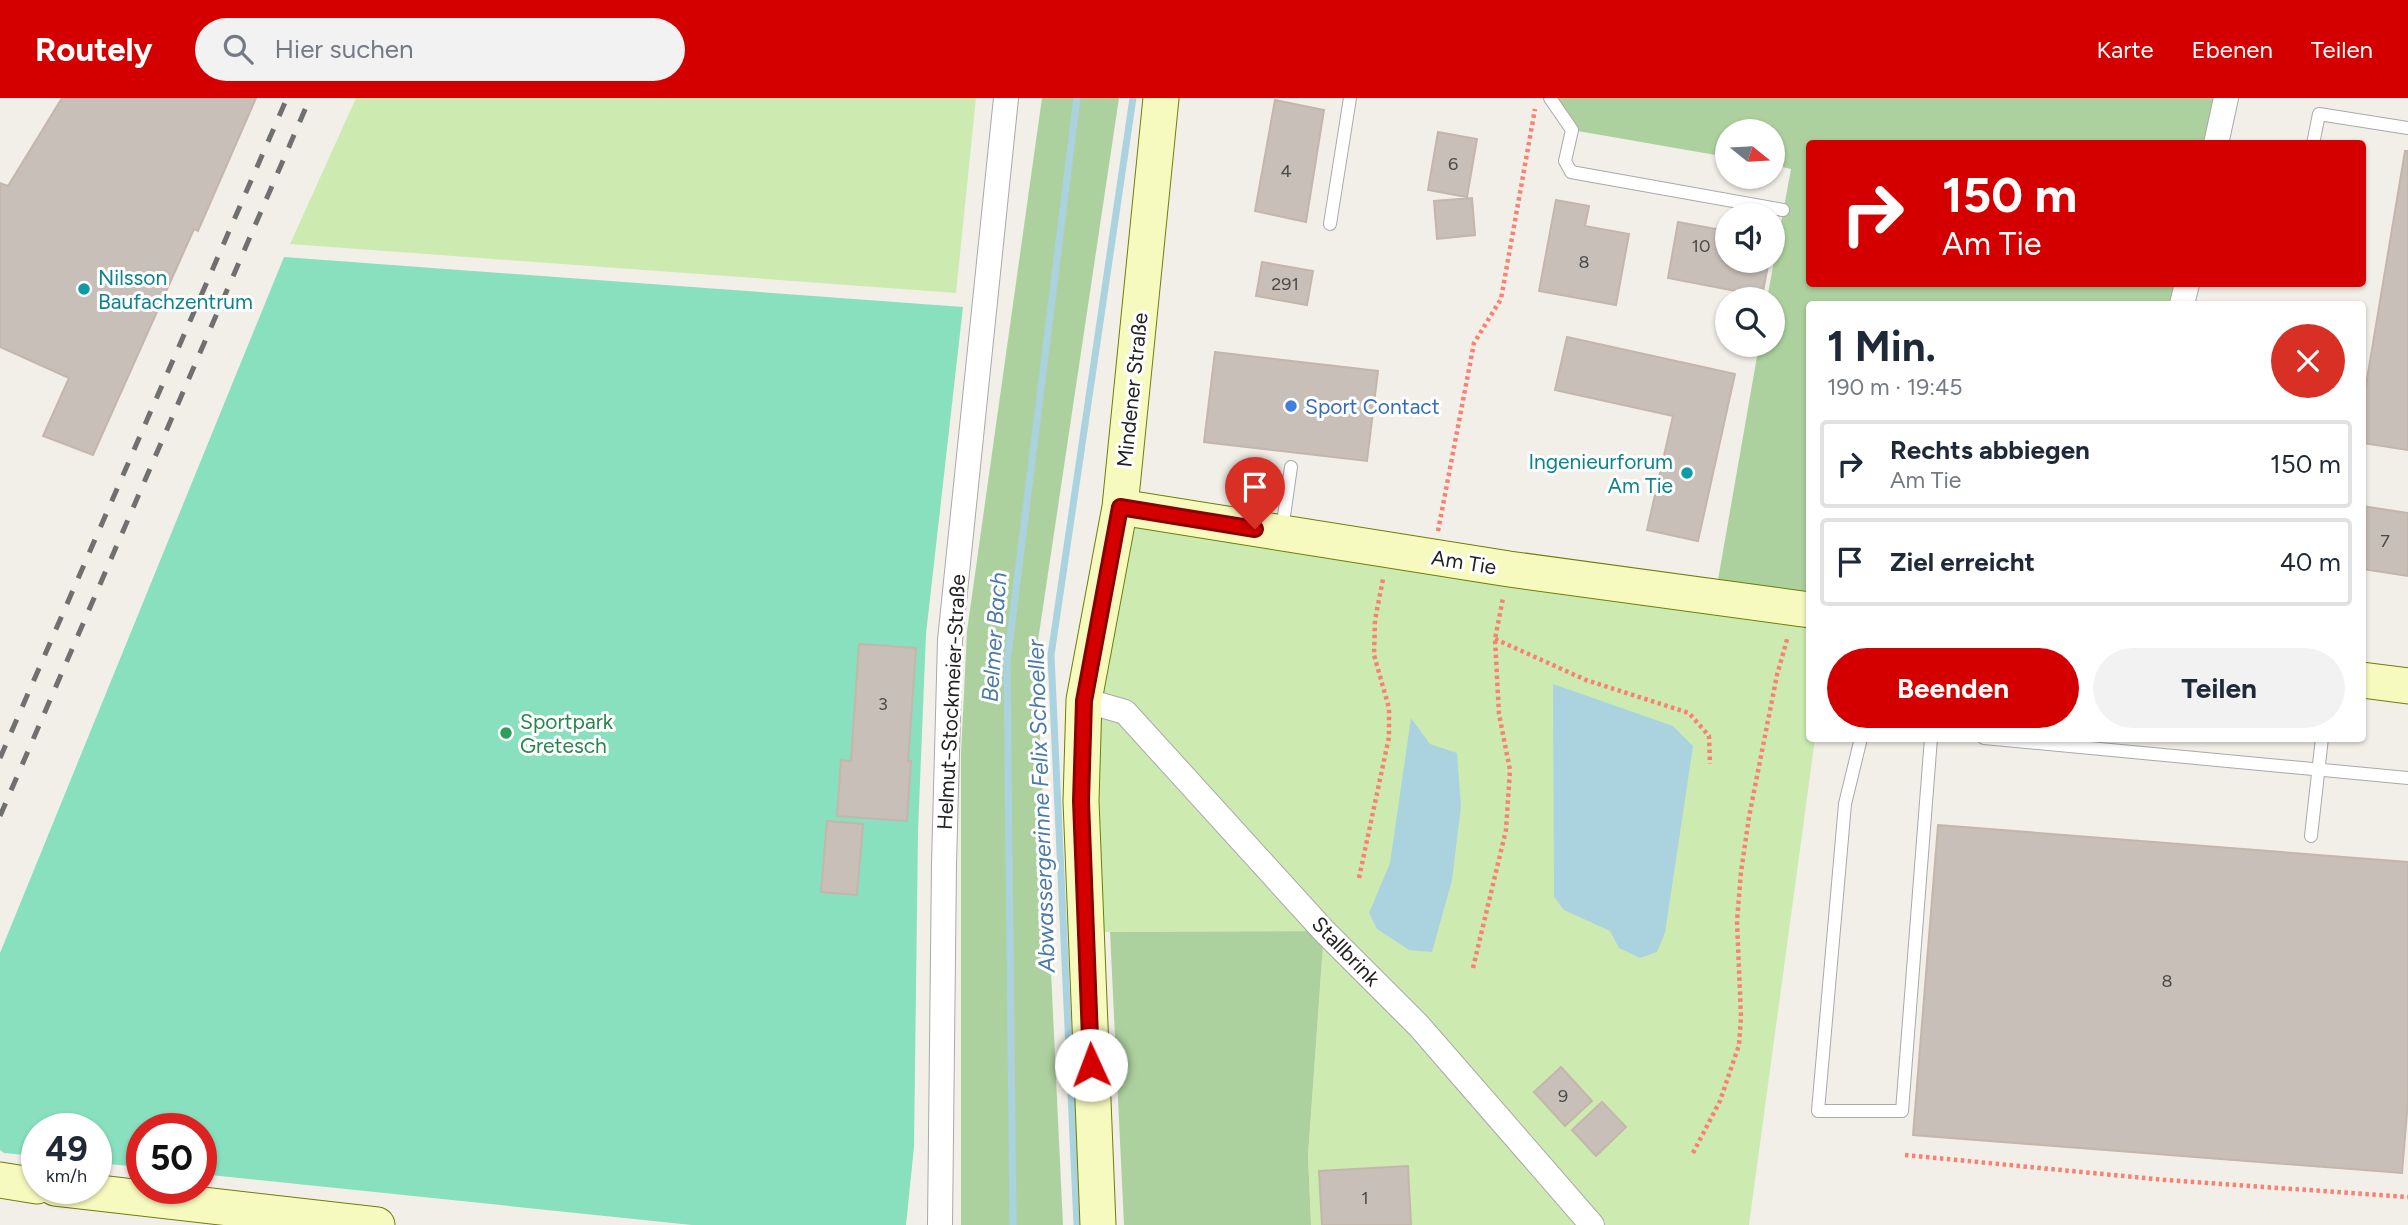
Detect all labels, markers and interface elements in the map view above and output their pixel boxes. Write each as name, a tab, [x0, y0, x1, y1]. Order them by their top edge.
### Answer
search box	[195, 18, 685, 81]
text: Routely	[35, 30, 153, 69]
icon: search	[219, 30, 257, 68]
text: Hier suchen	[275, 33, 413, 65]
text: Karte	[2097, 35, 2154, 64]
text: Ebenen	[2192, 35, 2273, 64]
text: Teilen	[2311, 35, 2373, 64]
north arrow	[1715, 119, 1785, 189]
map controls	[1715, 119, 1785, 357]
house number: 6	[1448, 153, 1458, 175]
house number: 4	[1280, 160, 1292, 182]
text: 150 m	[1942, 165, 2077, 224]
icon: right	[1827, 168, 1918, 259]
button: sound	[1715, 203, 1785, 273]
text: Am Tie	[1942, 225, 2041, 263]
house number: 10	[1692, 235, 1710, 257]
house number: 8	[1578, 251, 1590, 273]
place label: Nilsson Baufachzentrum	[98, 265, 253, 314]
house number: 291	[1271, 273, 1299, 295]
marker: Nilsson Baufachzentrum	[76, 281, 92, 297]
button: search	[1715, 287, 1785, 357]
street label: Mindener Straße	[1111, 311, 1153, 469]
text: 1 Min.	[1827, 321, 1936, 372]
button: close	[2271, 324, 2345, 398]
text: 190 m · 19:45	[1827, 373, 1963, 401]
place label: Sport Contact	[1305, 394, 1440, 419]
marker: Sport Contact	[1283, 398, 1299, 414]
text: Rechts abbiegen	[1890, 434, 2090, 466]
icon: right	[1831, 445, 1869, 483]
text: 150 m	[2270, 448, 2341, 480]
place label: Ingenieurforum Am Tie	[1528, 449, 1673, 498]
pin	[1225, 457, 1285, 529]
marker: Ingenieurforum Am Tie	[1679, 465, 1695, 481]
text: Am Tie	[1890, 466, 1961, 494]
icon: arrive	[1236, 468, 1274, 506]
house number: 7	[2380, 530, 2390, 552]
icon: arrive	[1831, 543, 1869, 581]
street label: Am Tie	[1430, 545, 1498, 579]
text: Ziel erreicht	[1890, 546, 2035, 578]
text: 40 m	[2280, 546, 2341, 578]
water label: Belmer Bach	[975, 571, 1013, 703]
street label: Helmut-Stockmeier-Straße	[932, 573, 970, 831]
water label: Abwassergerinne Felix Schoeller	[1021, 638, 1061, 974]
button: Beenden	[1827, 648, 2079, 728]
button: Teilen	[2093, 648, 2345, 728]
house number: 3	[878, 693, 888, 715]
place label: Sportpark Gretesch	[520, 709, 614, 758]
marker: Sportpark Gretesch	[498, 725, 514, 741]
street label: Stallbrink	[1307, 911, 1386, 992]
house number: 8	[2161, 970, 2173, 992]
position arrow	[1054, 1028, 1128, 1102]
house number: 9	[1558, 1085, 1568, 1107]
speed limit sign: 50	[126, 1113, 217, 1204]
text: 49	[45, 1128, 88, 1170]
text: km/h	[46, 1165, 87, 1187]
house number: 1	[1361, 1187, 1369, 1209]

